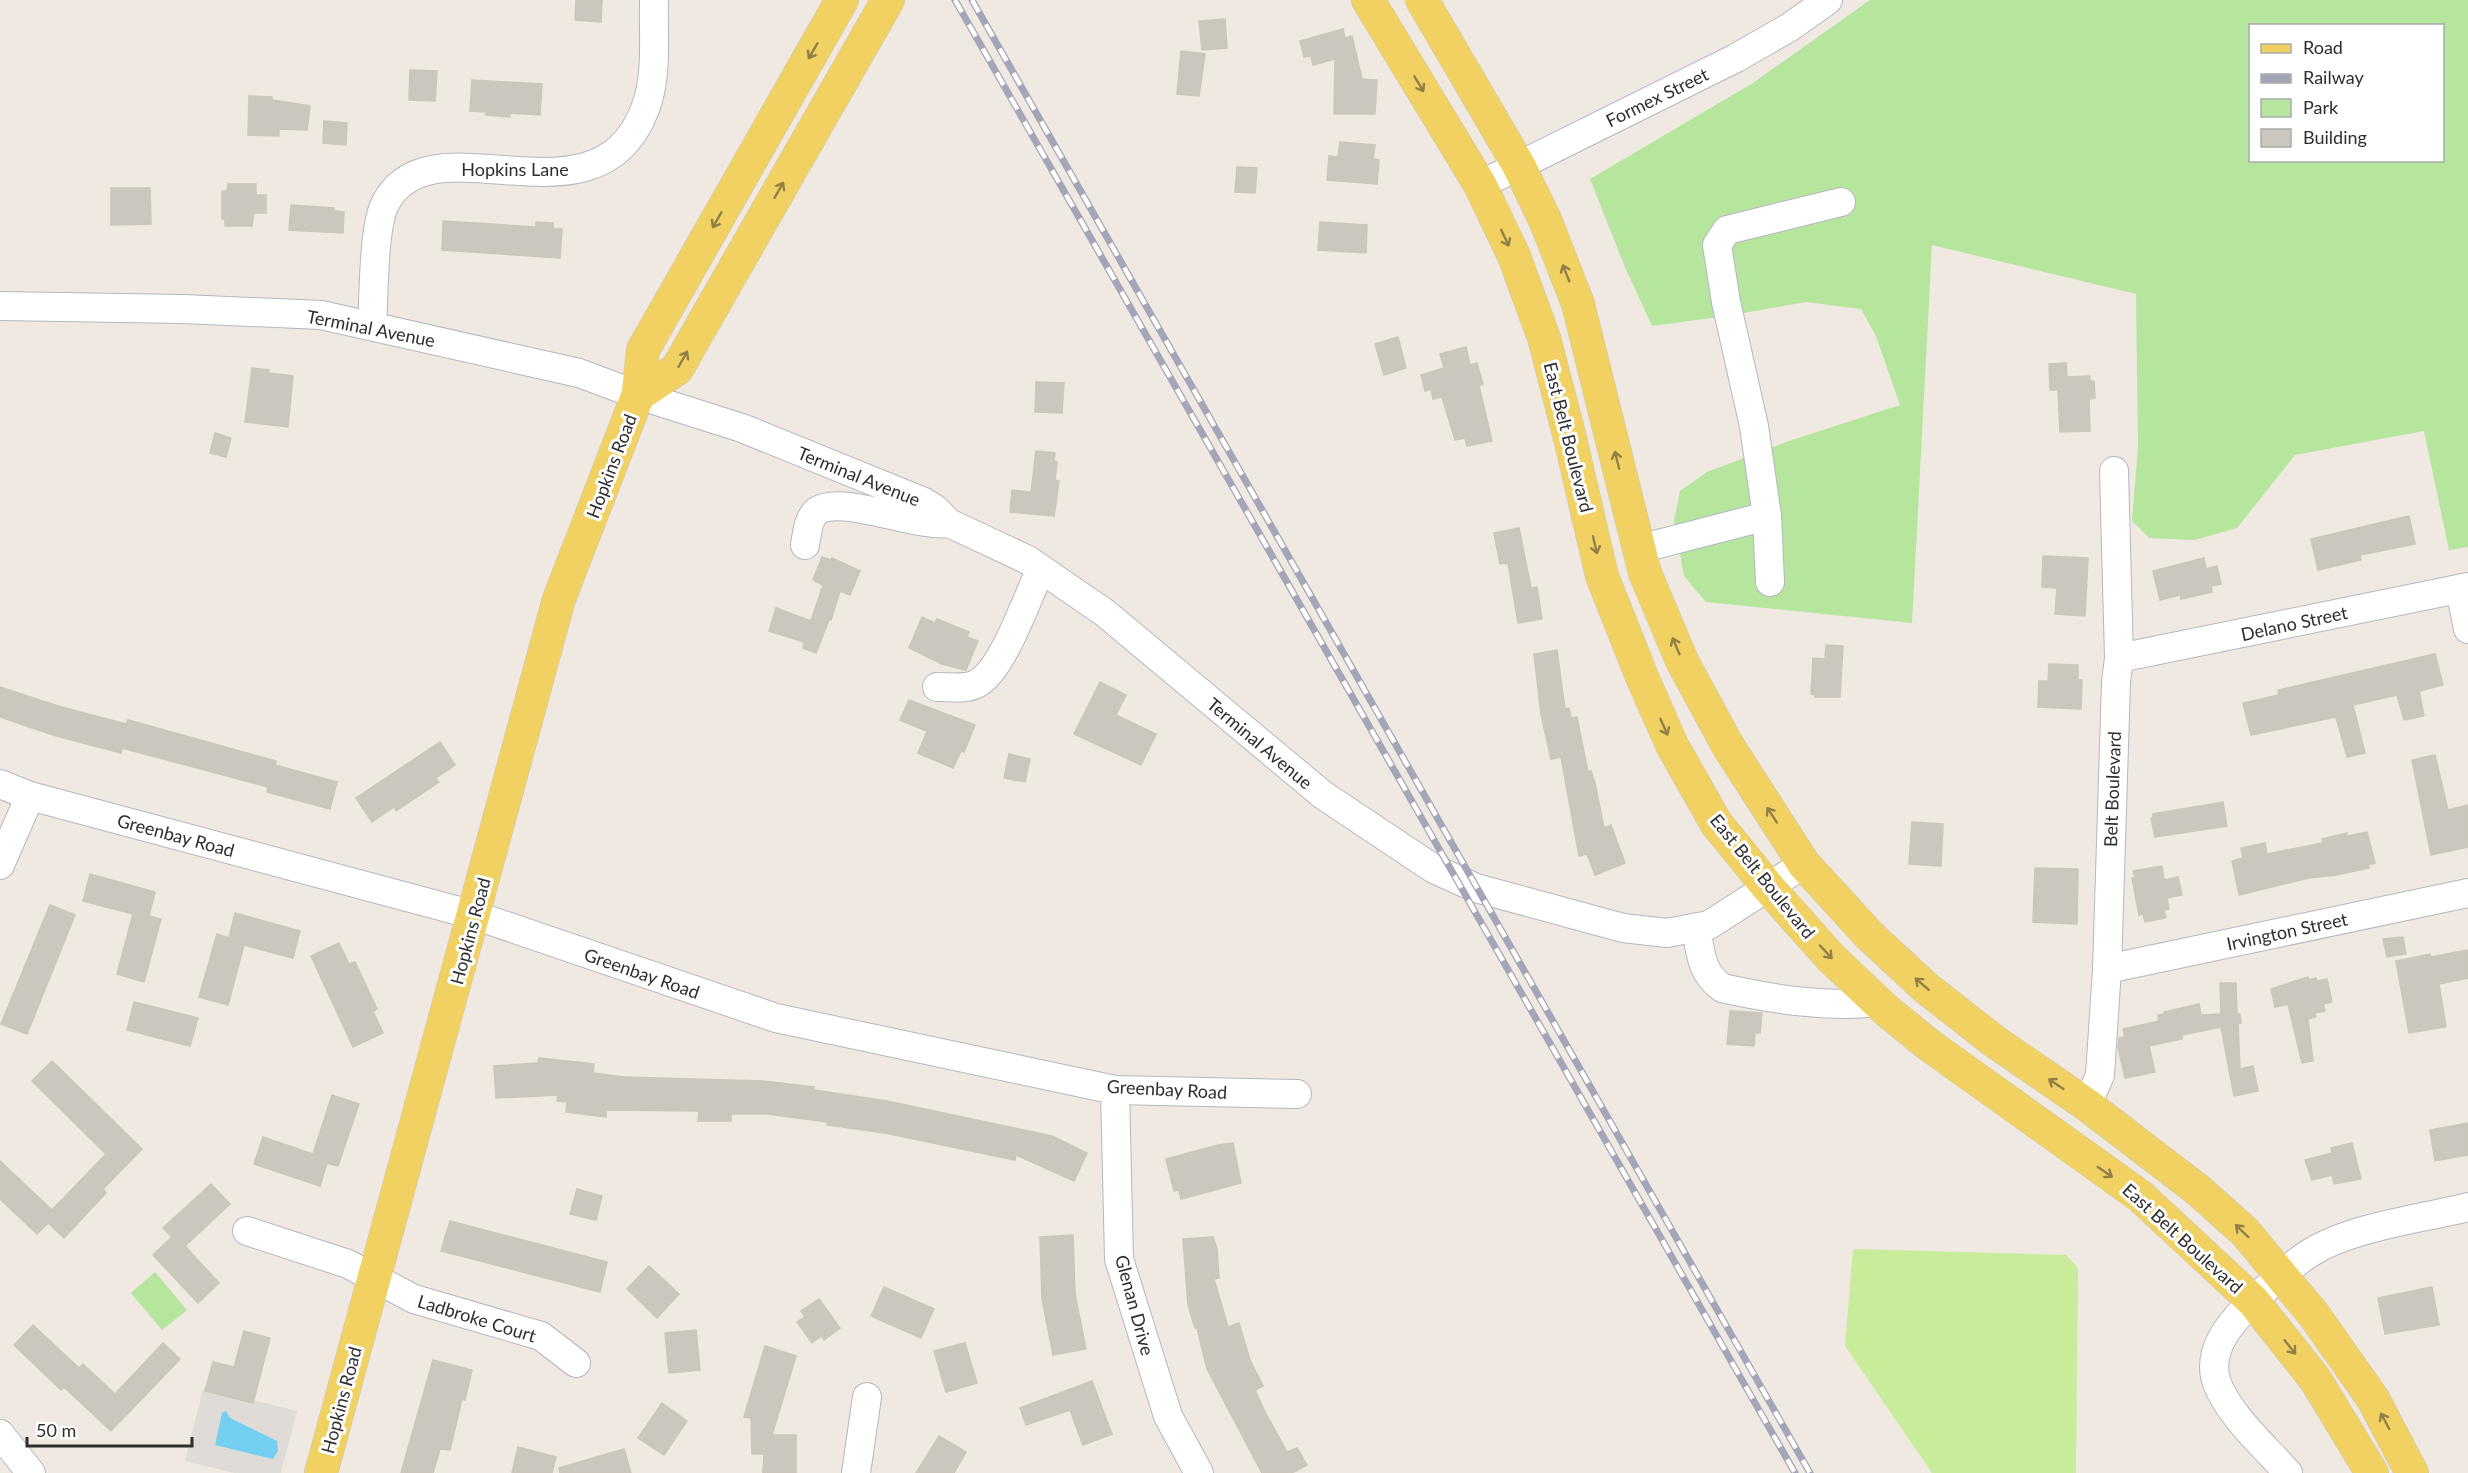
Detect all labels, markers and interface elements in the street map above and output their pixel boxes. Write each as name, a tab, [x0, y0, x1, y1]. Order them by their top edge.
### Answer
legend	[2249, 24, 2444, 162]
text: Road	[2303, 36, 2343, 58]
one-way arrow	[807, 42, 819, 59]
street label: Formex Street	[1602, 62, 1712, 131]
text: Railway	[2303, 66, 2364, 88]
one-way arrow	[1414, 75, 1426, 92]
text: Park	[2303, 96, 2339, 118]
text: Building	[2303, 126, 2367, 148]
street label: Hopkins Lane	[461, 158, 569, 180]
one-way arrow	[774, 182, 786, 199]
one-way arrow	[711, 211, 723, 228]
one-way arrow	[1500, 228, 1512, 246]
one-way arrow	[1560, 264, 1571, 282]
street label: Terminal Avenue	[305, 305, 437, 351]
one-way arrow	[677, 351, 689, 368]
street label: East Belt Boulevard	[1540, 360, 1598, 514]
street label: Hopkins Road	[581, 411, 641, 521]
street label: Terminal Avenue	[794, 441, 924, 511]
one-way arrow	[1610, 451, 1622, 470]
one-way arrow	[1590, 535, 1601, 554]
street label: Delano Street	[2239, 601, 2350, 645]
one-way arrow	[1670, 637, 1681, 655]
street label: Terminal Avenue	[1203, 693, 1317, 793]
one-way arrow	[1660, 718, 1671, 736]
street label: Belt Boulevard	[2099, 731, 2125, 847]
one-way arrow	[1766, 807, 1778, 824]
street label: Greenbay Road	[115, 809, 237, 861]
street label: East Belt Boulevard	[1706, 809, 1820, 943]
street label: Hopkins Road	[445, 875, 495, 987]
street label: Irvington Street	[2224, 907, 2350, 955]
street label: Greenbay Road	[581, 943, 703, 1003]
one-way arrow	[1819, 945, 1833, 960]
one-way arrow	[1914, 977, 1930, 990]
street label: Greenbay Road	[1106, 1075, 1228, 1103]
one-way arrow	[2049, 1078, 2065, 1090]
one-way arrow	[2097, 1166, 2113, 1178]
street label: East Belt Boulevard	[2118, 1178, 2248, 1298]
one-way arrow	[2235, 1223, 2250, 1238]
street label: Glenan Drive	[1111, 1252, 1159, 1358]
street label: Ladbroke Court	[415, 1290, 539, 1347]
one-way arrow	[2283, 1339, 2296, 1355]
street label: Hopkins Road	[316, 1344, 366, 1456]
scale bar	[27, 1410, 192, 1448]
one-way arrow	[2379, 1413, 2390, 1431]
text: 50 m	[36, 1419, 76, 1441]

